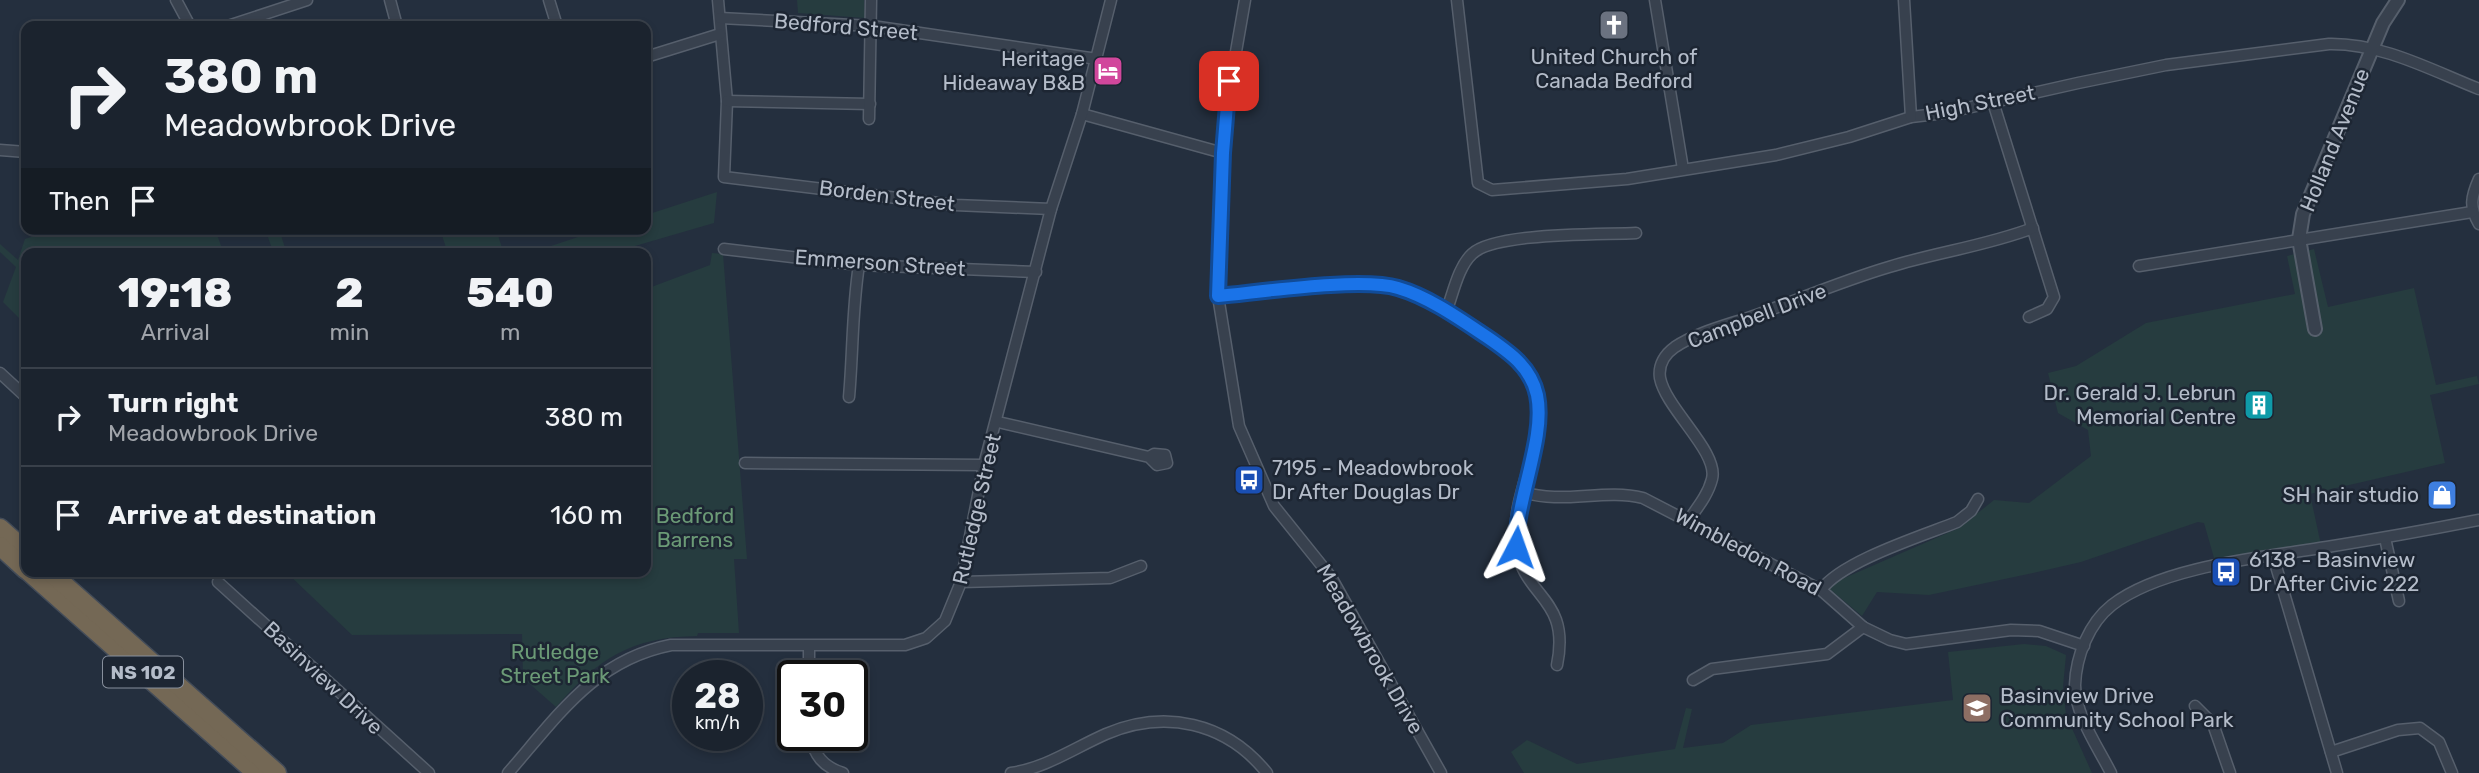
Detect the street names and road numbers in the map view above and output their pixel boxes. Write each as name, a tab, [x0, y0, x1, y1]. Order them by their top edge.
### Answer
street label: Bedford Street	[773, 8, 919, 45]
street label: Holland Avenue	[2294, 65, 2375, 215]
street label: High Street	[1923, 80, 2037, 125]
street label: Borden Street	[818, 175, 956, 216]
street label: Emmerson Street	[794, 244, 966, 281]
street label: Campbell Drive	[1684, 278, 1830, 354]
street label: Rutledge Street	[947, 431, 1006, 587]
street label: Wimbledon Road	[1671, 502, 1826, 601]
street label: Meadowbrook Drive	[1312, 559, 1429, 738]
street label: Basinview Drive	[258, 616, 388, 739]
road number: NS 102	[103, 656, 183, 688]

